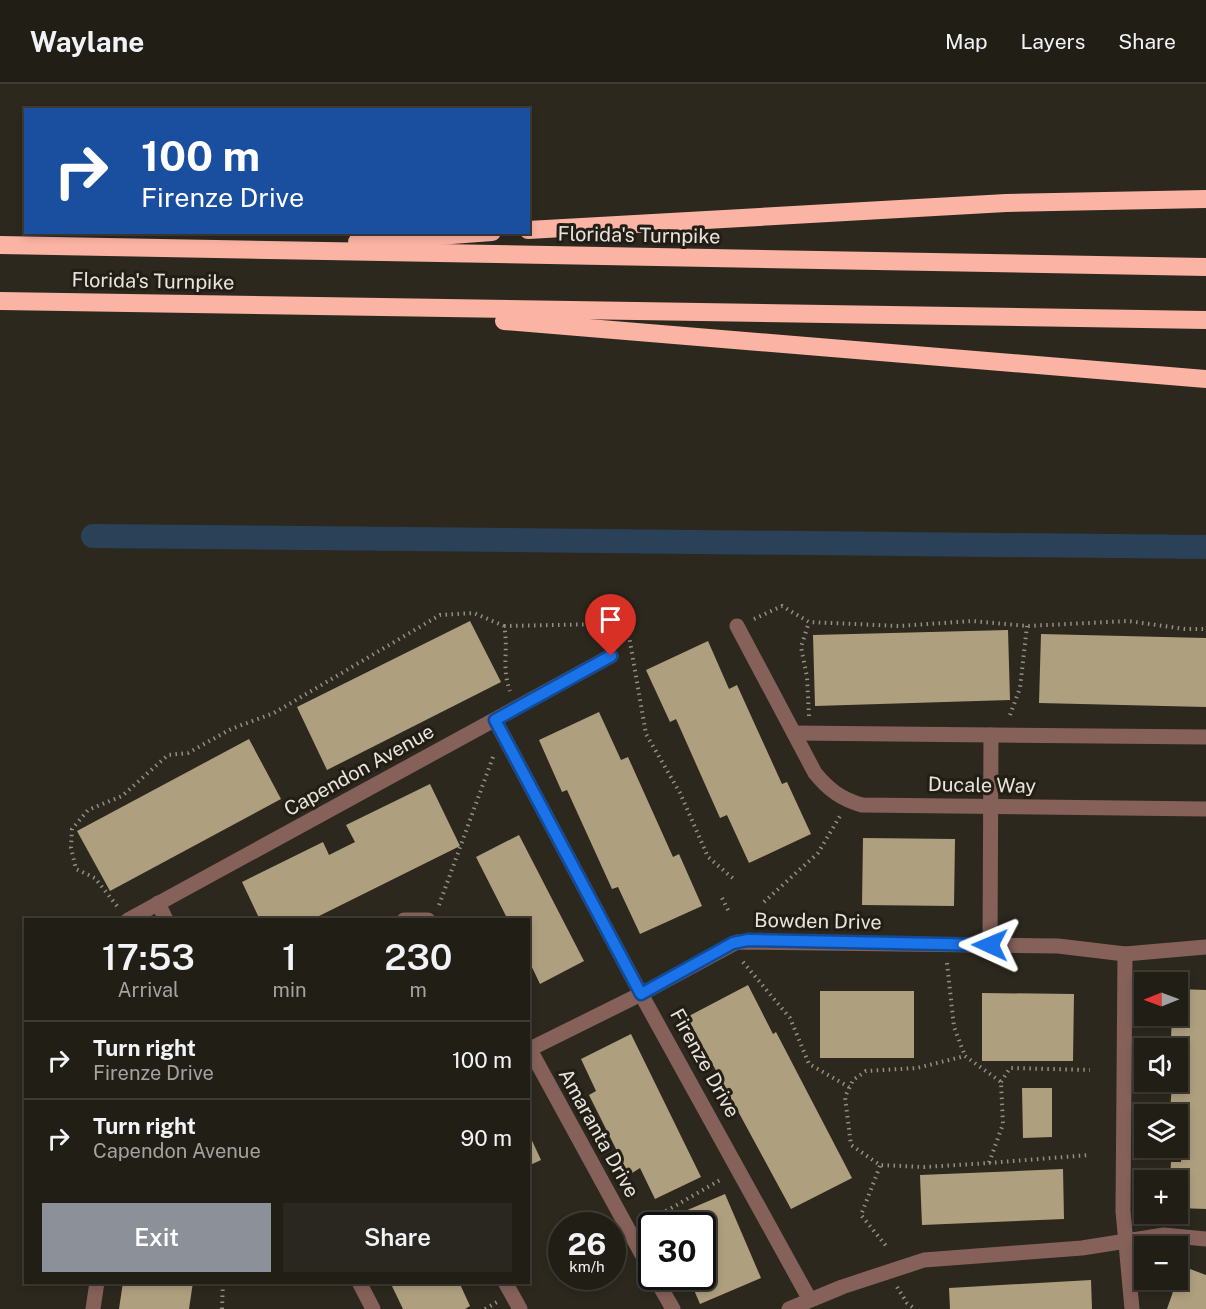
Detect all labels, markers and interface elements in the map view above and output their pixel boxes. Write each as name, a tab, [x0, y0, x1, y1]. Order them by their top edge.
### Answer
text: Waylane	[30, 25, 144, 58]
text: Map	[945, 29, 988, 54]
text: Layers	[1021, 29, 1085, 54]
text: Share	[1118, 29, 1176, 54]
text: 100 m	[141, 131, 260, 180]
icon: right	[42, 132, 120, 210]
text: Firenze Drive	[141, 181, 304, 213]
street label: Florida's Turnpike	[557, 222, 721, 248]
street label: Florida's Turnpike	[71, 268, 235, 294]
pin	[585, 594, 636, 656]
icon: arrive	[594, 603, 627, 636]
street label: Capendon Avenue	[280, 719, 438, 821]
street label: Ducale Way	[928, 772, 1037, 798]
street label: Bowden Drive	[754, 908, 882, 934]
position arrow	[958, 913, 1022, 977]
text: 17:53	[102, 936, 195, 978]
text: 1	[282, 936, 297, 978]
text: 230	[384, 936, 452, 978]
north arrow	[1134, 972, 1188, 1026]
map controls	[1134, 972, 1188, 1290]
text: Arrival	[117, 978, 179, 1002]
text: min	[273, 978, 307, 1002]
text: m	[410, 978, 427, 1002]
street label: Firenze Drive	[665, 1004, 745, 1122]
text: Turn right	[93, 1035, 196, 1061]
button: sound	[1134, 1038, 1188, 1092]
icon: right	[42, 1044, 75, 1077]
text: 100 m	[452, 1047, 512, 1073]
text: Firenze Drive	[93, 1061, 214, 1085]
street label: Amaranta Drive	[554, 1064, 644, 1202]
button: layers	[1134, 1104, 1188, 1158]
text: Turn right	[93, 1113, 196, 1139]
icon: right	[42, 1122, 75, 1155]
text: 90 m	[461, 1125, 512, 1151]
text: Capendon Avenue	[93, 1139, 261, 1163]
button: +	[1134, 1170, 1188, 1224]
button: Exit	[42, 1203, 271, 1272]
button: Share	[283, 1203, 512, 1272]
speed limit sign: 30	[638, 1212, 716, 1290]
text: 26	[568, 1226, 606, 1262]
button: −	[1134, 1236, 1188, 1290]
text: km/h	[569, 1258, 605, 1275]

